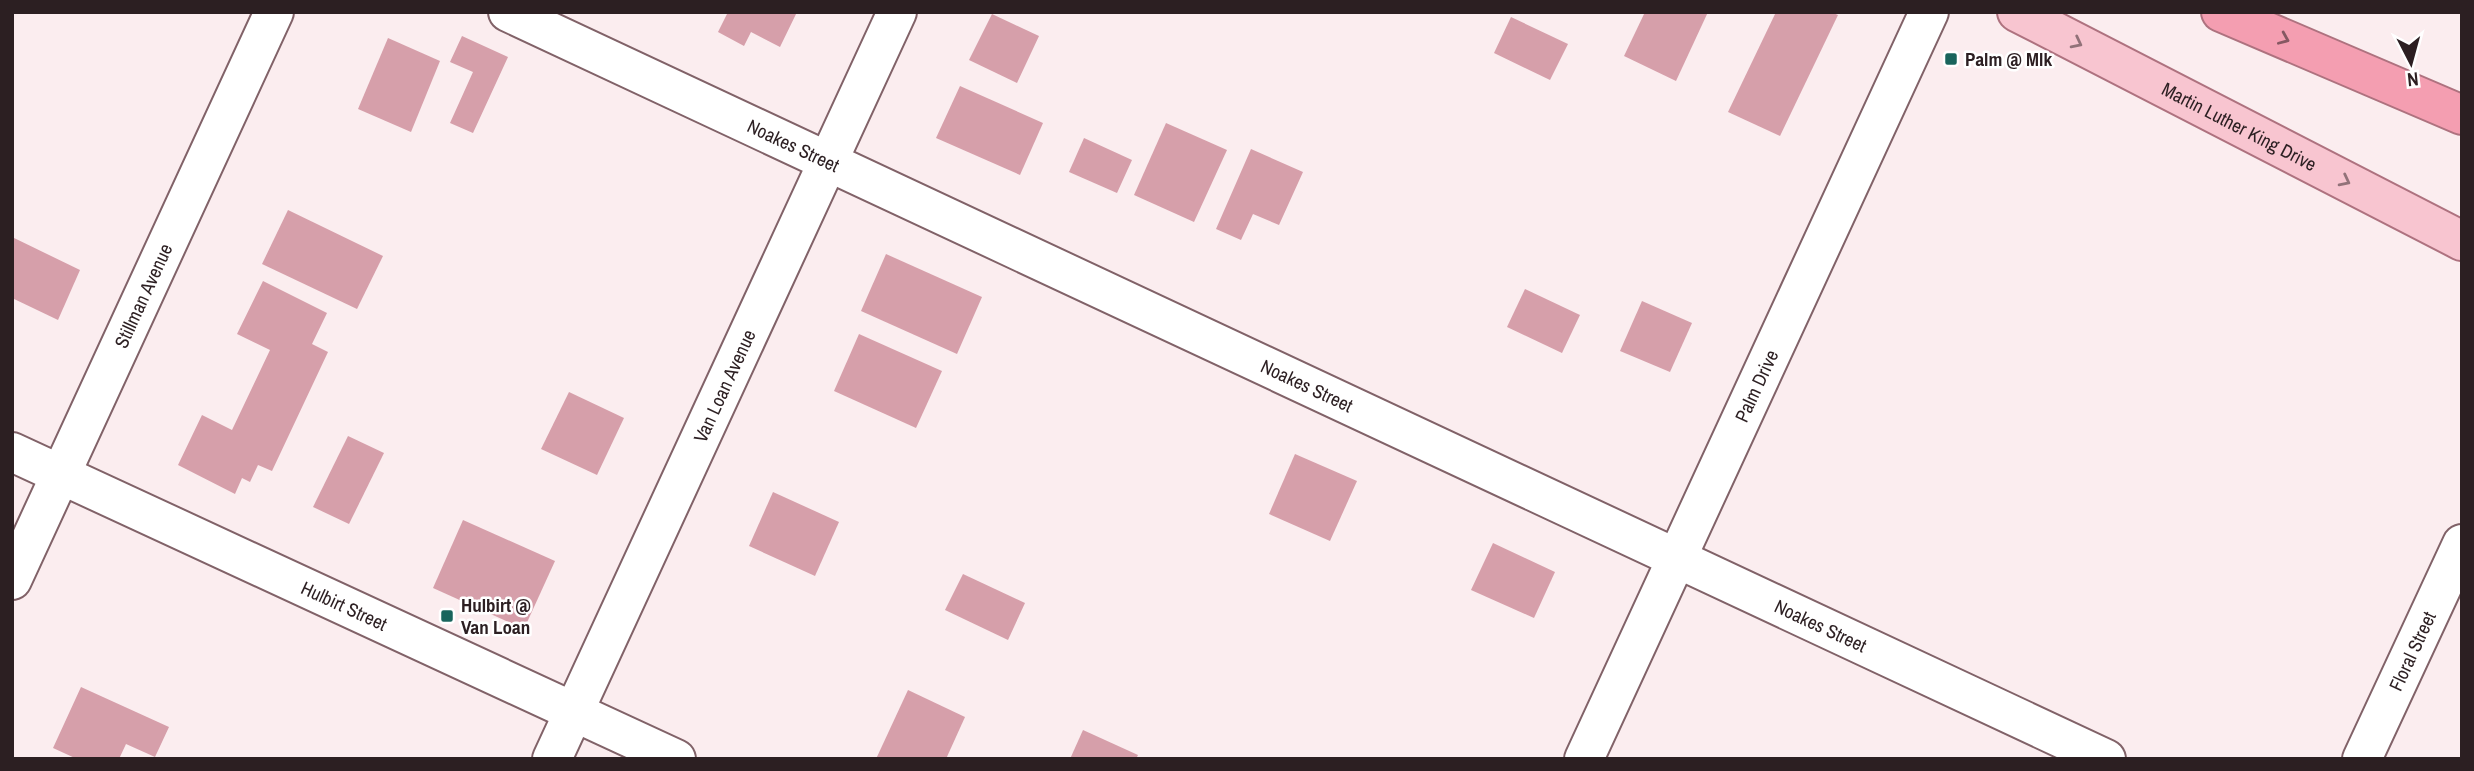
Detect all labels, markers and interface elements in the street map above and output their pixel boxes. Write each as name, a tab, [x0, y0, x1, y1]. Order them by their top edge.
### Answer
north arrow	[2376, 28, 2446, 98]
one-way arrow	[2276, 31, 2289, 45]
one-way arrow	[2070, 35, 2082, 49]
place label: Palm @ Mlk	[1965, 46, 2052, 72]
marker: Palm @ Mlk	[1943, 51, 1959, 67]
text: N	[2406, 66, 2420, 93]
street label: Martin Luther King Drive	[2157, 76, 2321, 177]
street label: Noakes Street	[743, 113, 844, 178]
one-way arrow	[2338, 173, 2350, 187]
street label: Stillman Avenue	[108, 239, 178, 352]
street label: Van Loan Avenue	[687, 325, 762, 447]
street label: Palm Drive	[1728, 345, 1784, 426]
street label: Noakes Street	[1257, 353, 1358, 418]
street label: Hulbirt Street	[297, 575, 392, 637]
place label: Hulbirt @ Van Loan	[461, 592, 531, 640]
street label: Noakes Street	[1770, 593, 1872, 659]
street label: Floral Street	[2382, 607, 2442, 695]
marker: Hulbirt @ Van Loan	[439, 608, 455, 624]

